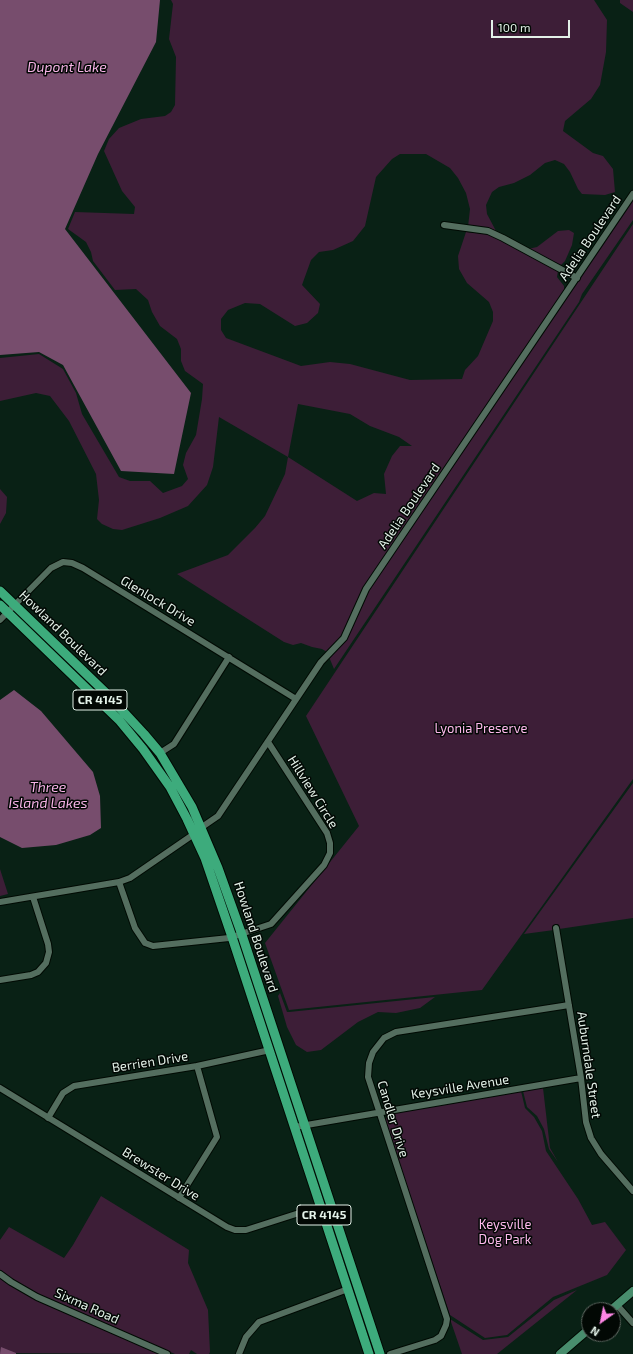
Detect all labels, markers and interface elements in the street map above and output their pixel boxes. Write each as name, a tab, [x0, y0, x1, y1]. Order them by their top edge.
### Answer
scale bar	[493, 12, 572, 38]
text: 100 m	[498, 20, 530, 34]
water label: Dupont Lake	[27, 59, 107, 75]
street label: Adelia Boulevard	[556, 192, 624, 284]
street label: Adelia Boulevard	[375, 460, 443, 552]
street label: Glenlock Drive	[118, 573, 198, 629]
street label: Howland Boulevard	[16, 587, 110, 679]
road number: CR 4145	[73, 690, 127, 710]
park label: Lyonia Preserve	[434, 721, 528, 737]
street label: Hillview Circle	[284, 753, 342, 831]
water label: Three Island Lakes	[8, 779, 88, 812]
street label: Howland Boulevard	[231, 880, 281, 994]
street label: Auburndale Street	[574, 1011, 604, 1119]
street label: Berrien Drive	[111, 1048, 189, 1076]
street label: Keysville Avenue	[410, 1072, 510, 1102]
street label: Candler Drive	[374, 1079, 412, 1159]
street label: Brewster Drive	[119, 1144, 203, 1204]
road number: CR 4145	[297, 1205, 351, 1225]
park label: Keysville Dog Park	[479, 1217, 531, 1248]
street label: Sixma Road	[52, 1285, 122, 1327]
north arrow	[581, 1302, 621, 1342]
text: N	[588, 1324, 602, 1339]

